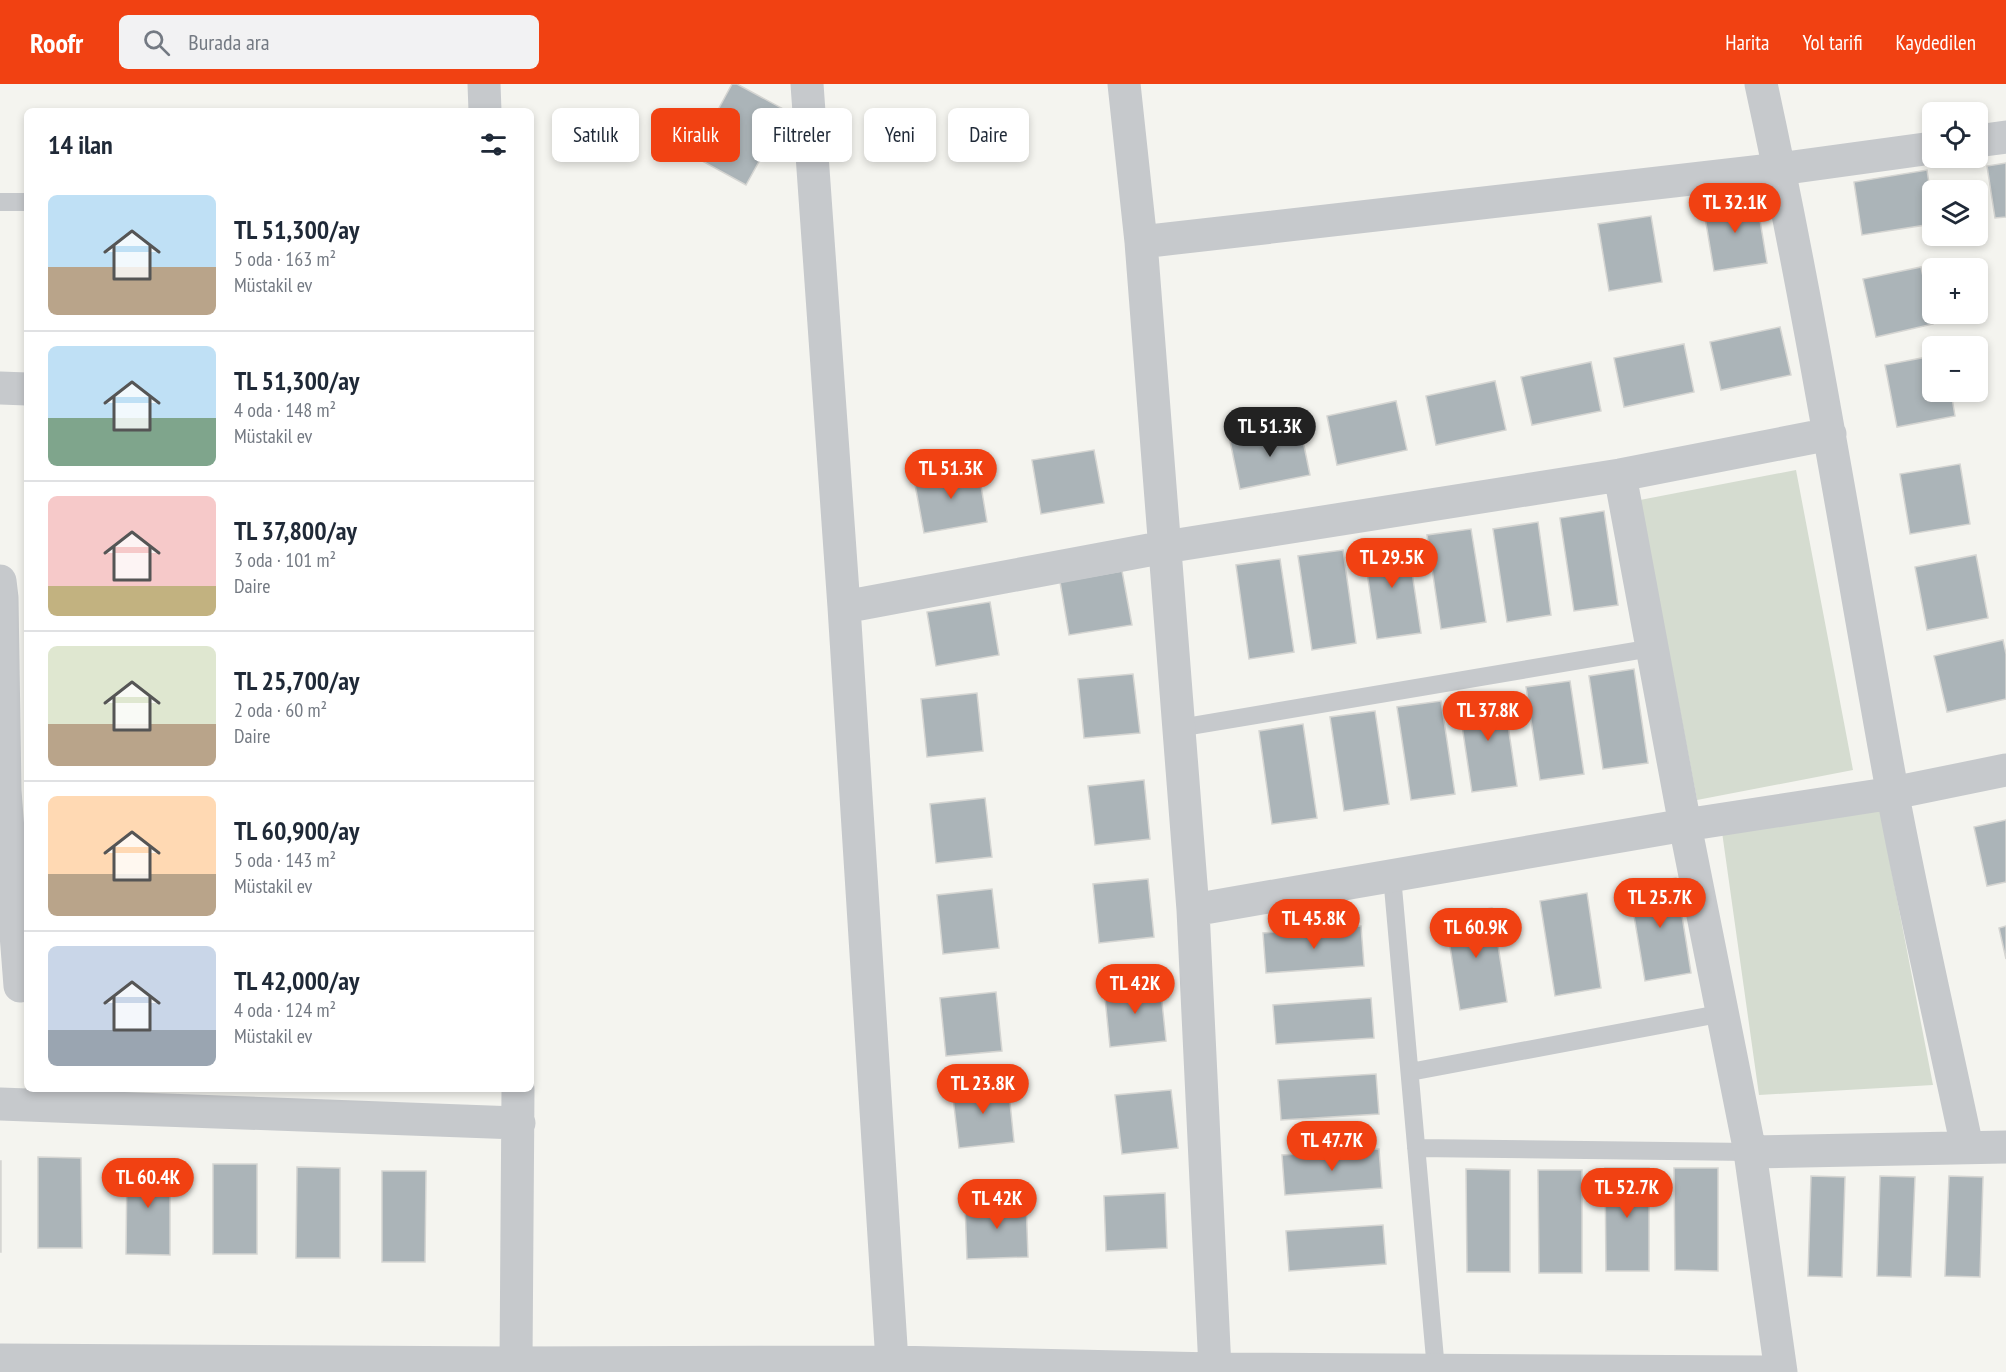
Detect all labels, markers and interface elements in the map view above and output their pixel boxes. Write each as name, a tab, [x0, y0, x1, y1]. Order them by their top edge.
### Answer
search box	[119, 15, 539, 69]
text: Roofr	[30, 24, 83, 61]
icon: search	[140, 26, 173, 59]
text: Burada ara	[188, 28, 270, 56]
text: Harita	[1725, 29, 1769, 56]
text: Yol tarifi	[1802, 29, 1863, 56]
text: Kaydedilen	[1896, 29, 1976, 56]
map controls	[1922, 102, 1988, 402]
button: locate	[1922, 102, 1988, 168]
chip: Satılık	[552, 108, 639, 162]
chip: Kiralık	[651, 108, 740, 162]
chip: Filtreler	[752, 108, 852, 162]
chip: Yeni	[864, 108, 936, 162]
chip: Daire	[948, 108, 1029, 162]
text: 14 ilan	[48, 128, 113, 161]
icon: filters	[477, 128, 510, 161]
button: layers	[1922, 180, 1988, 246]
pin: TL 32.1K	[1673, 183, 1797, 234]
text: TL 32.1K	[1703, 189, 1767, 215]
text: TL 51,300/ay	[234, 213, 360, 246]
icon: home	[96, 219, 168, 291]
text: 5 oda · 163 m²	[234, 246, 336, 272]
button: +	[1922, 258, 1988, 324]
text: Müstakil ev	[234, 272, 312, 298]
button: −	[1922, 336, 1988, 402]
text: TL 51,300/ay	[234, 364, 360, 397]
icon: home	[96, 370, 168, 442]
text: 4 oda · 148 m²	[234, 397, 336, 423]
pin: TL 51.3K	[1208, 407, 1332, 458]
text: TL 51.3K	[1238, 413, 1302, 439]
text: Müstakil ev	[234, 423, 312, 449]
pin: TL 51.3K	[889, 449, 1013, 500]
text: TL 51.3K	[919, 455, 983, 481]
text: TL 37,800/ay	[234, 514, 357, 547]
icon: home	[96, 520, 168, 592]
pin: TL 29.5K	[1330, 538, 1454, 589]
text: TL 29.5K	[1360, 544, 1424, 570]
text: 3 oda · 101 m²	[234, 547, 336, 573]
text: Daire	[234, 573, 271, 599]
text: TL 25,700/ay	[234, 664, 360, 697]
icon: home	[96, 670, 168, 742]
pin: TL 37.8K	[1426, 691, 1550, 742]
text: 2 oda · 60 m²	[234, 697, 327, 723]
text: TL 37.8K	[1457, 697, 1519, 723]
text: Daire	[234, 723, 271, 749]
text: TL 60,900/ay	[234, 814, 360, 847]
icon: home	[96, 820, 168, 892]
text: 5 oda · 143 m²	[234, 847, 336, 873]
text: Müstakil ev	[234, 873, 312, 899]
pin: TL 25.7K	[1598, 878, 1722, 929]
text: TL 25.7K	[1628, 884, 1692, 910]
pin: TL 45.8K	[1252, 899, 1376, 950]
text: TL 45.8K	[1282, 905, 1346, 931]
pin: TL 60.9K	[1414, 908, 1538, 959]
text: TL 60.9K	[1444, 914, 1508, 940]
text: TL 42,000/ay	[234, 964, 360, 997]
pin: TL 42K	[1086, 964, 1184, 1015]
icon: home	[96, 970, 168, 1042]
text: TL 42K	[1110, 970, 1160, 996]
text: 4 oda · 124 m²	[234, 997, 336, 1023]
text: Müstakil ev	[234, 1023, 312, 1049]
pin: TL 23.8K	[921, 1064, 1045, 1115]
text: TL 23.8K	[951, 1070, 1015, 1096]
pin: TL 47.7K	[1270, 1121, 1394, 1172]
text: TL 47.7K	[1301, 1127, 1363, 1153]
pin: TL 60.4K	[86, 1158, 210, 1209]
text: TL 60.4K	[116, 1164, 180, 1190]
pin: TL 52.7K	[1565, 1168, 1689, 1219]
text: TL 52.7K	[1595, 1174, 1659, 1200]
pin: TL 42K	[948, 1179, 1046, 1230]
text: TL 42K	[972, 1185, 1022, 1211]

